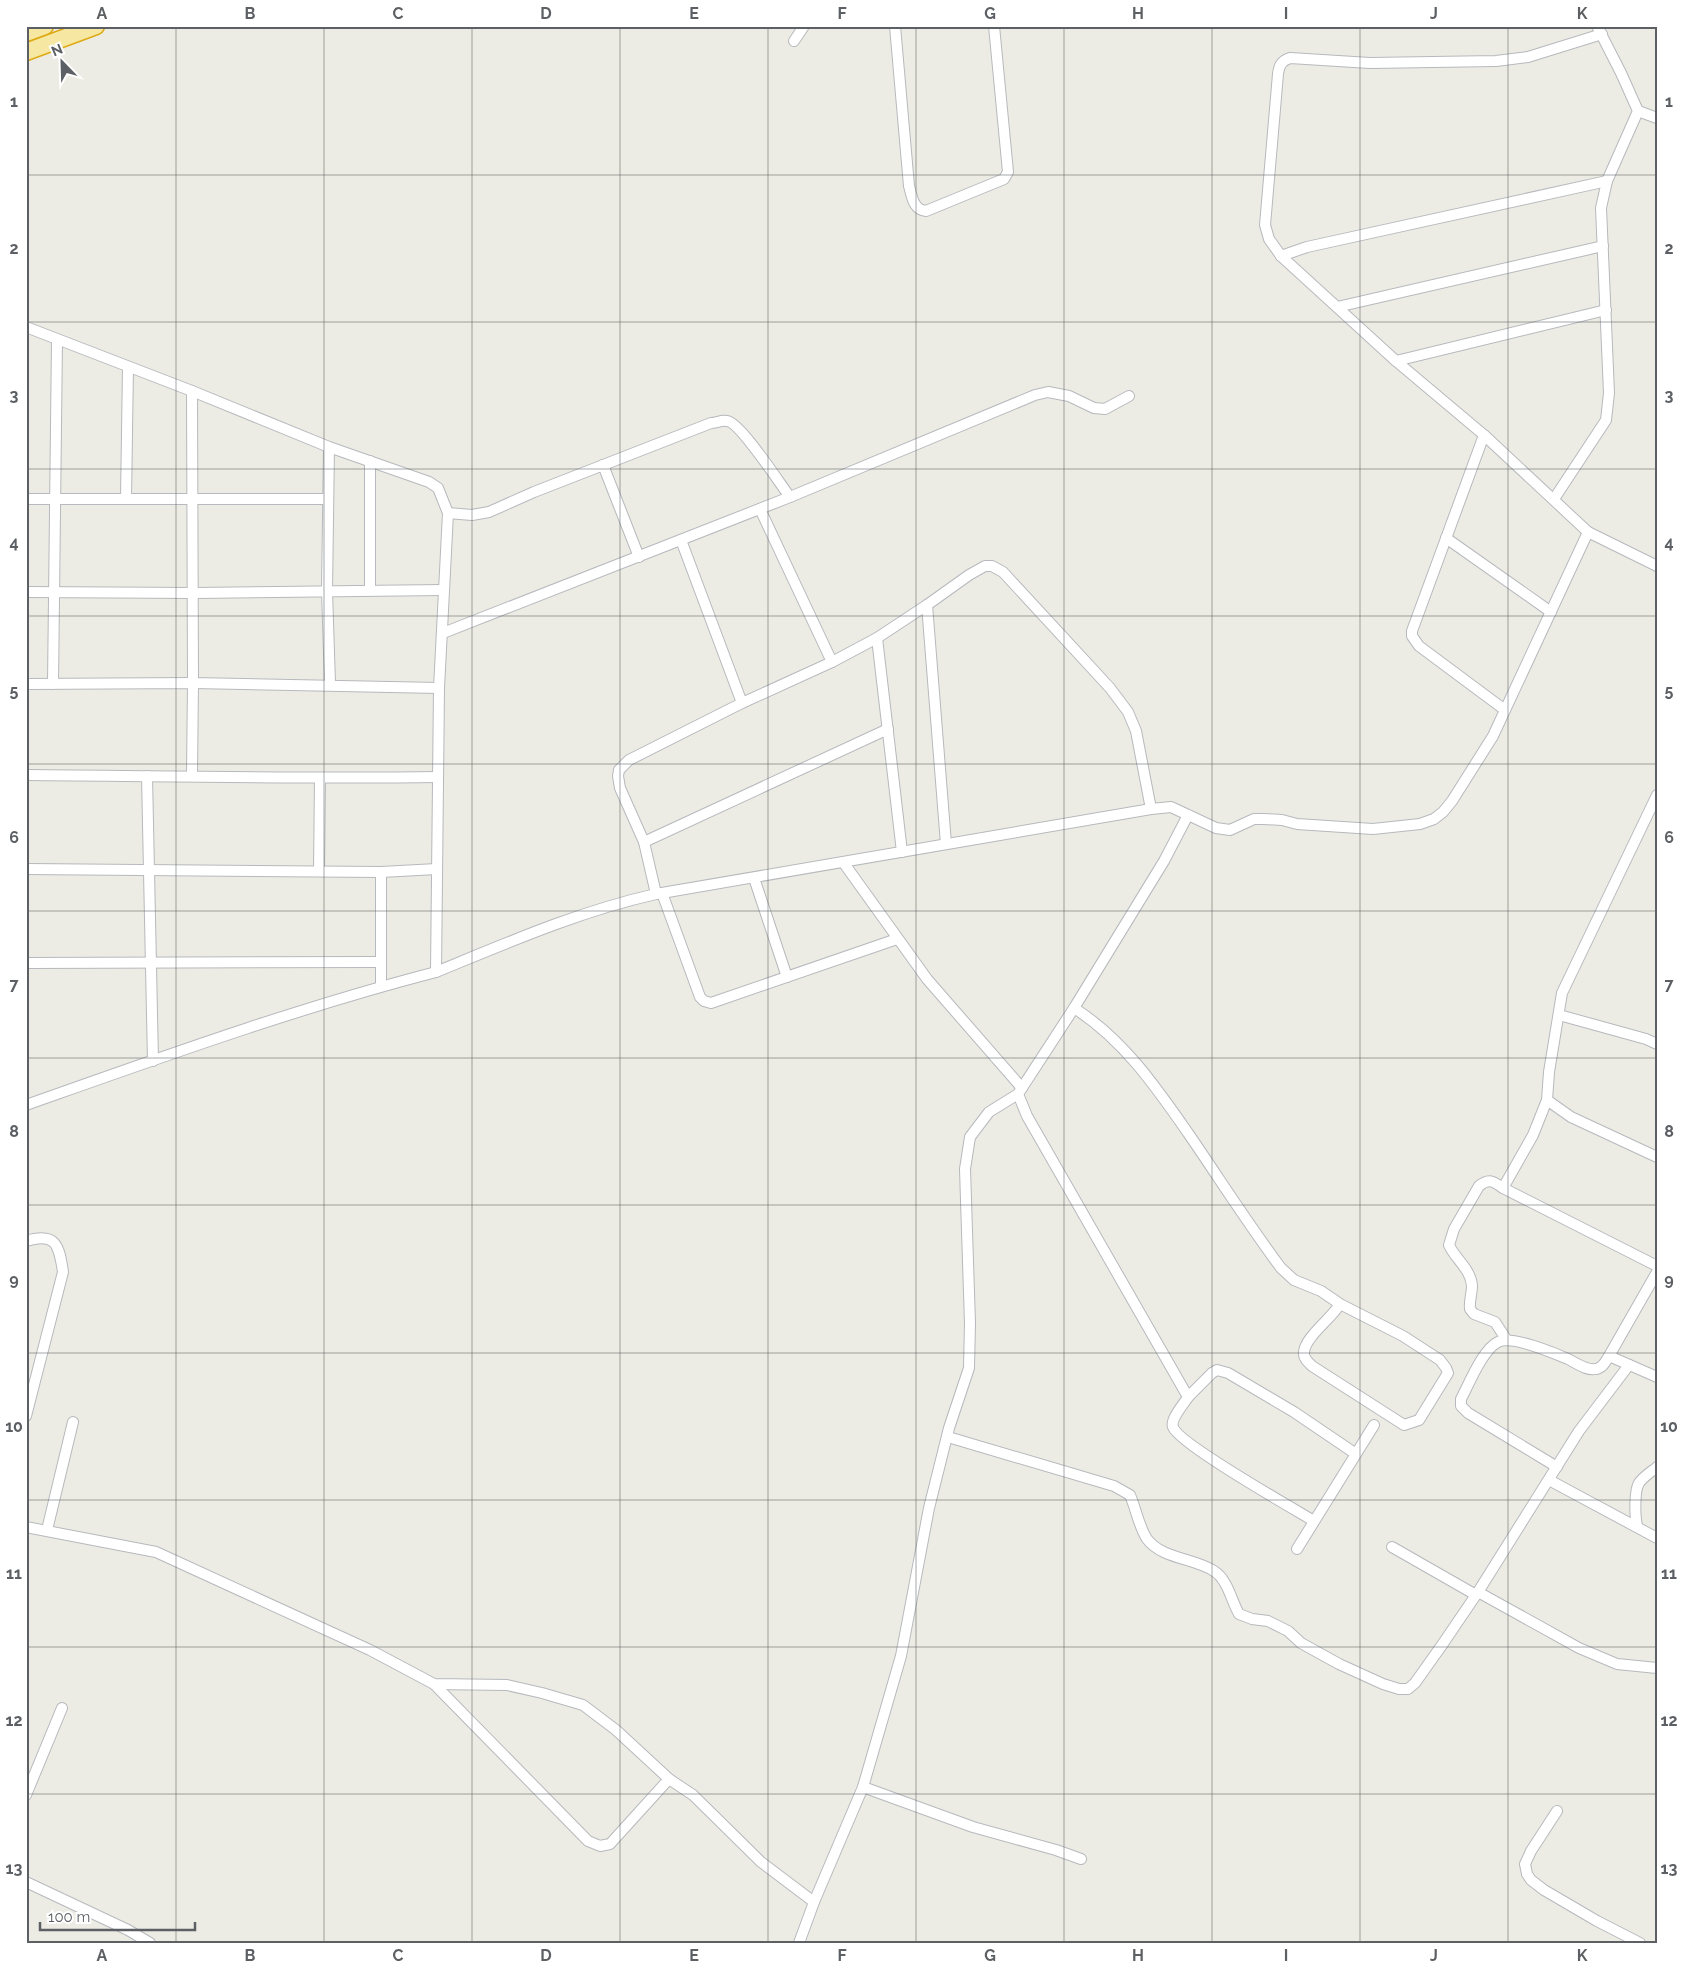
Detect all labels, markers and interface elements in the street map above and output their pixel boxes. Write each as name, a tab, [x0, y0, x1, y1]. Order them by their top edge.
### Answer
text: A	[97, 4, 108, 23]
text: B	[245, 4, 256, 23]
text: C	[393, 4, 404, 23]
text: D	[540, 4, 552, 23]
text: E	[689, 4, 699, 23]
text: F	[837, 4, 847, 23]
text: G	[984, 4, 996, 23]
text: H	[1132, 4, 1144, 23]
text: I	[1284, 4, 1288, 23]
text: J	[1430, 4, 1438, 23]
text: K	[1577, 4, 1588, 23]
north arrow	[38, 38, 88, 88]
text: N	[49, 41, 65, 59]
text: 1	[10, 92, 18, 111]
text: 1	[1665, 92, 1673, 111]
text: 2	[9, 239, 19, 258]
text: 2	[1664, 239, 1674, 258]
text: 3	[10, 386, 19, 405]
text: 3	[1665, 386, 1674, 405]
text: 4	[9, 533, 19, 552]
text: 4	[1664, 533, 1674, 552]
text: 5	[10, 681, 19, 700]
text: 5	[1665, 681, 1674, 700]
text: 6	[9, 828, 19, 847]
text: 6	[1664, 828, 1674, 847]
text: 7	[10, 975, 19, 994]
text: 7	[1665, 975, 1674, 994]
text: 8	[9, 1122, 19, 1141]
text: 8	[1664, 1122, 1674, 1141]
text: 9	[9, 1270, 19, 1289]
text: 9	[1664, 1270, 1674, 1289]
text: 10	[5, 1417, 23, 1436]
text: 10	[1660, 1417, 1678, 1436]
text: 11	[6, 1564, 22, 1583]
text: 11	[1661, 1564, 1677, 1583]
text: 12	[6, 1711, 22, 1730]
text: 12	[1661, 1711, 1677, 1730]
text: 13	[6, 1859, 22, 1878]
text: 13	[1661, 1859, 1677, 1878]
scale bar	[40, 1899, 195, 1931]
text: 100 m	[48, 1908, 90, 1926]
text: A	[97, 1946, 108, 1965]
text: B	[245, 1946, 256, 1965]
text: C	[393, 1946, 404, 1965]
text: D	[540, 1946, 552, 1965]
text: E	[689, 1946, 699, 1965]
text: F	[837, 1946, 847, 1965]
text: G	[984, 1946, 996, 1965]
text: H	[1132, 1946, 1144, 1965]
text: I	[1284, 1946, 1288, 1965]
text: J	[1430, 1946, 1438, 1965]
text: K	[1577, 1946, 1588, 1965]

